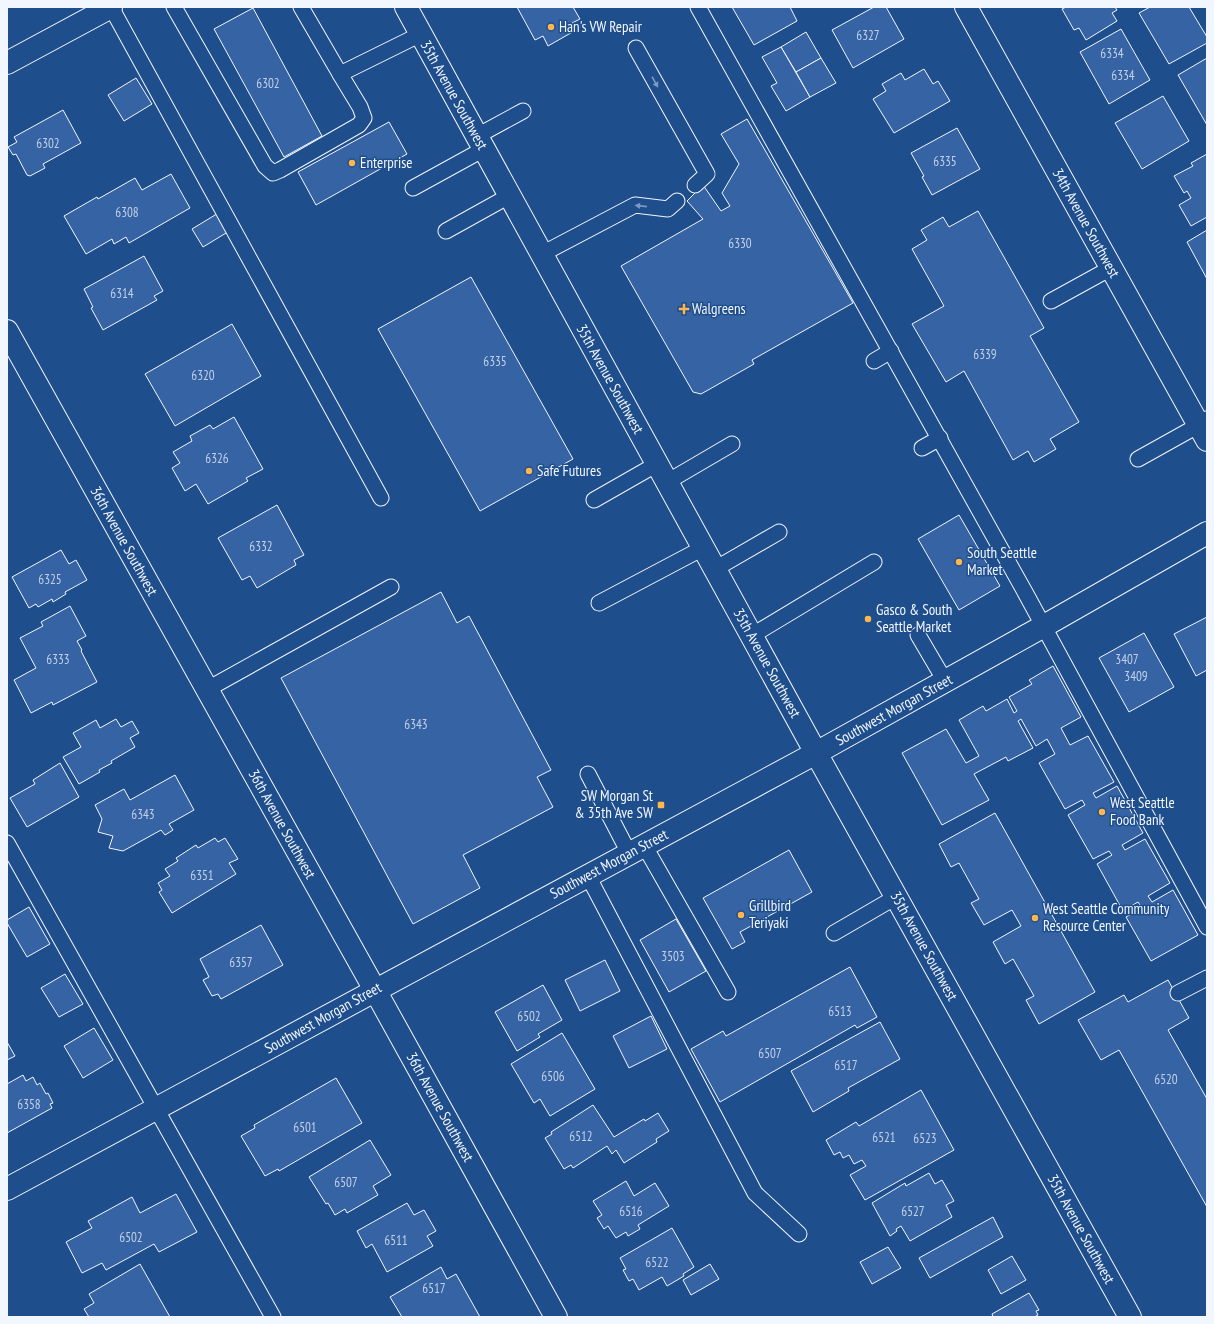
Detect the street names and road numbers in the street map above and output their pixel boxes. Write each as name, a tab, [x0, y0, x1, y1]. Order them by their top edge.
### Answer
street label: 35th Avenue Southwest	[416, 37, 492, 153]
street label: 34th Avenue Southwest	[1048, 165, 1124, 281]
street label: 35th Avenue Southwest	[572, 321, 648, 437]
street label: 36th Avenue Southwest	[86, 483, 162, 599]
street label: 35th Avenue Southwest	[729, 605, 805, 721]
street label: Southwest Morgan Street	[832, 670, 956, 750]
street label: 36th Avenue Southwest	[244, 766, 320, 882]
street label: Southwest Morgan Street	[547, 824, 671, 903]
street label: 35th Avenue Southwest	[886, 888, 962, 1004]
street label: Southwest Morgan Street	[261, 978, 385, 1058]
street label: 36th Avenue Southwest	[402, 1049, 478, 1165]
street label: 35th Avenue Southwest	[1043, 1171, 1119, 1287]

